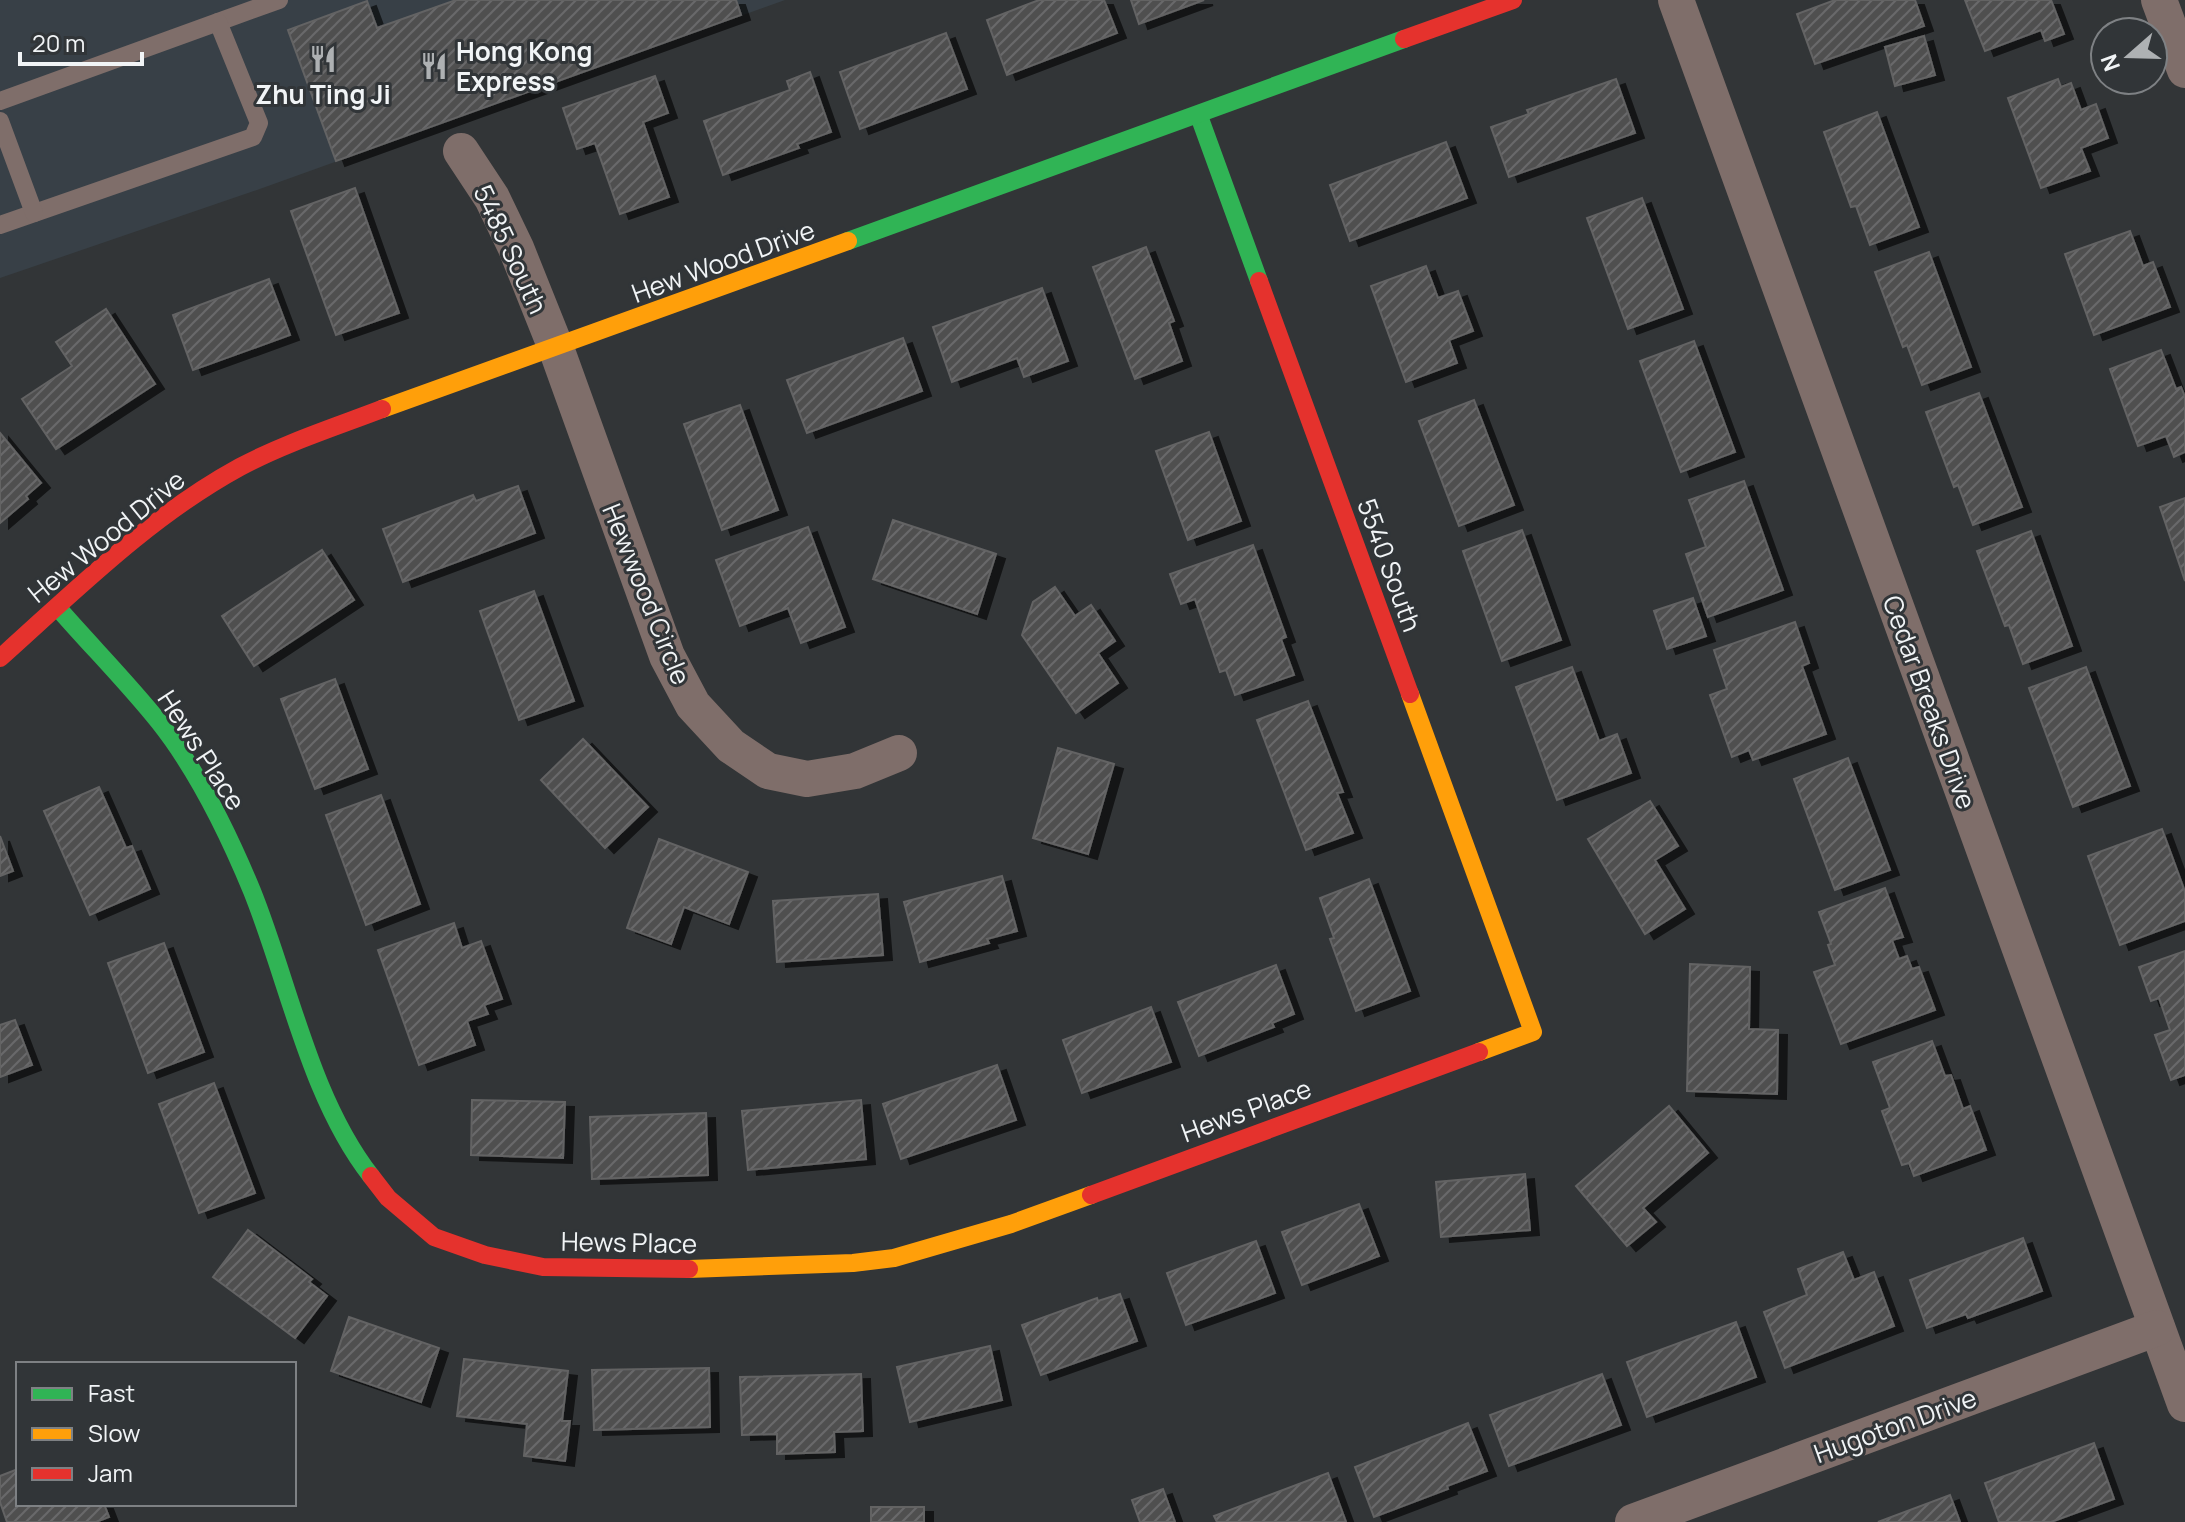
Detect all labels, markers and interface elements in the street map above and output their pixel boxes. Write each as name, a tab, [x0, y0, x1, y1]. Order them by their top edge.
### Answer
scale bar	[20, 16, 142, 66]
north arrow	[2089, 16, 2169, 96]
text: 20 m	[32, 26, 85, 59]
place label: Hong Kong Express	[456, 33, 592, 99]
restaurant icon: Zhu Ting Ji	[308, 44, 338, 74]
text: N	[2093, 50, 2127, 75]
restaurant icon: Hong Kong Express	[419, 51, 449, 81]
place label: Zhu Ting Ji	[255, 76, 391, 112]
street label: 5485 South	[465, 179, 557, 319]
street label: Hew Wood Drive	[626, 211, 820, 311]
street label: Hew Wood Drive	[20, 461, 192, 611]
street label: 5540 South	[1349, 493, 1431, 637]
street label: Hewwood Circle	[594, 498, 700, 690]
street label: Cedar Breaks Drive	[1875, 590, 1985, 814]
street label: Hews Place	[150, 683, 254, 817]
street label: Hews Place	[1176, 1070, 1316, 1150]
street label: Hews Place	[561, 1223, 697, 1261]
legend	[16, 1362, 296, 1506]
text: Fast	[88, 1376, 135, 1409]
street label: Hugoton Drive	[1809, 1379, 1981, 1471]
text: Slow	[88, 1416, 141, 1449]
text: Jam	[88, 1456, 133, 1489]

